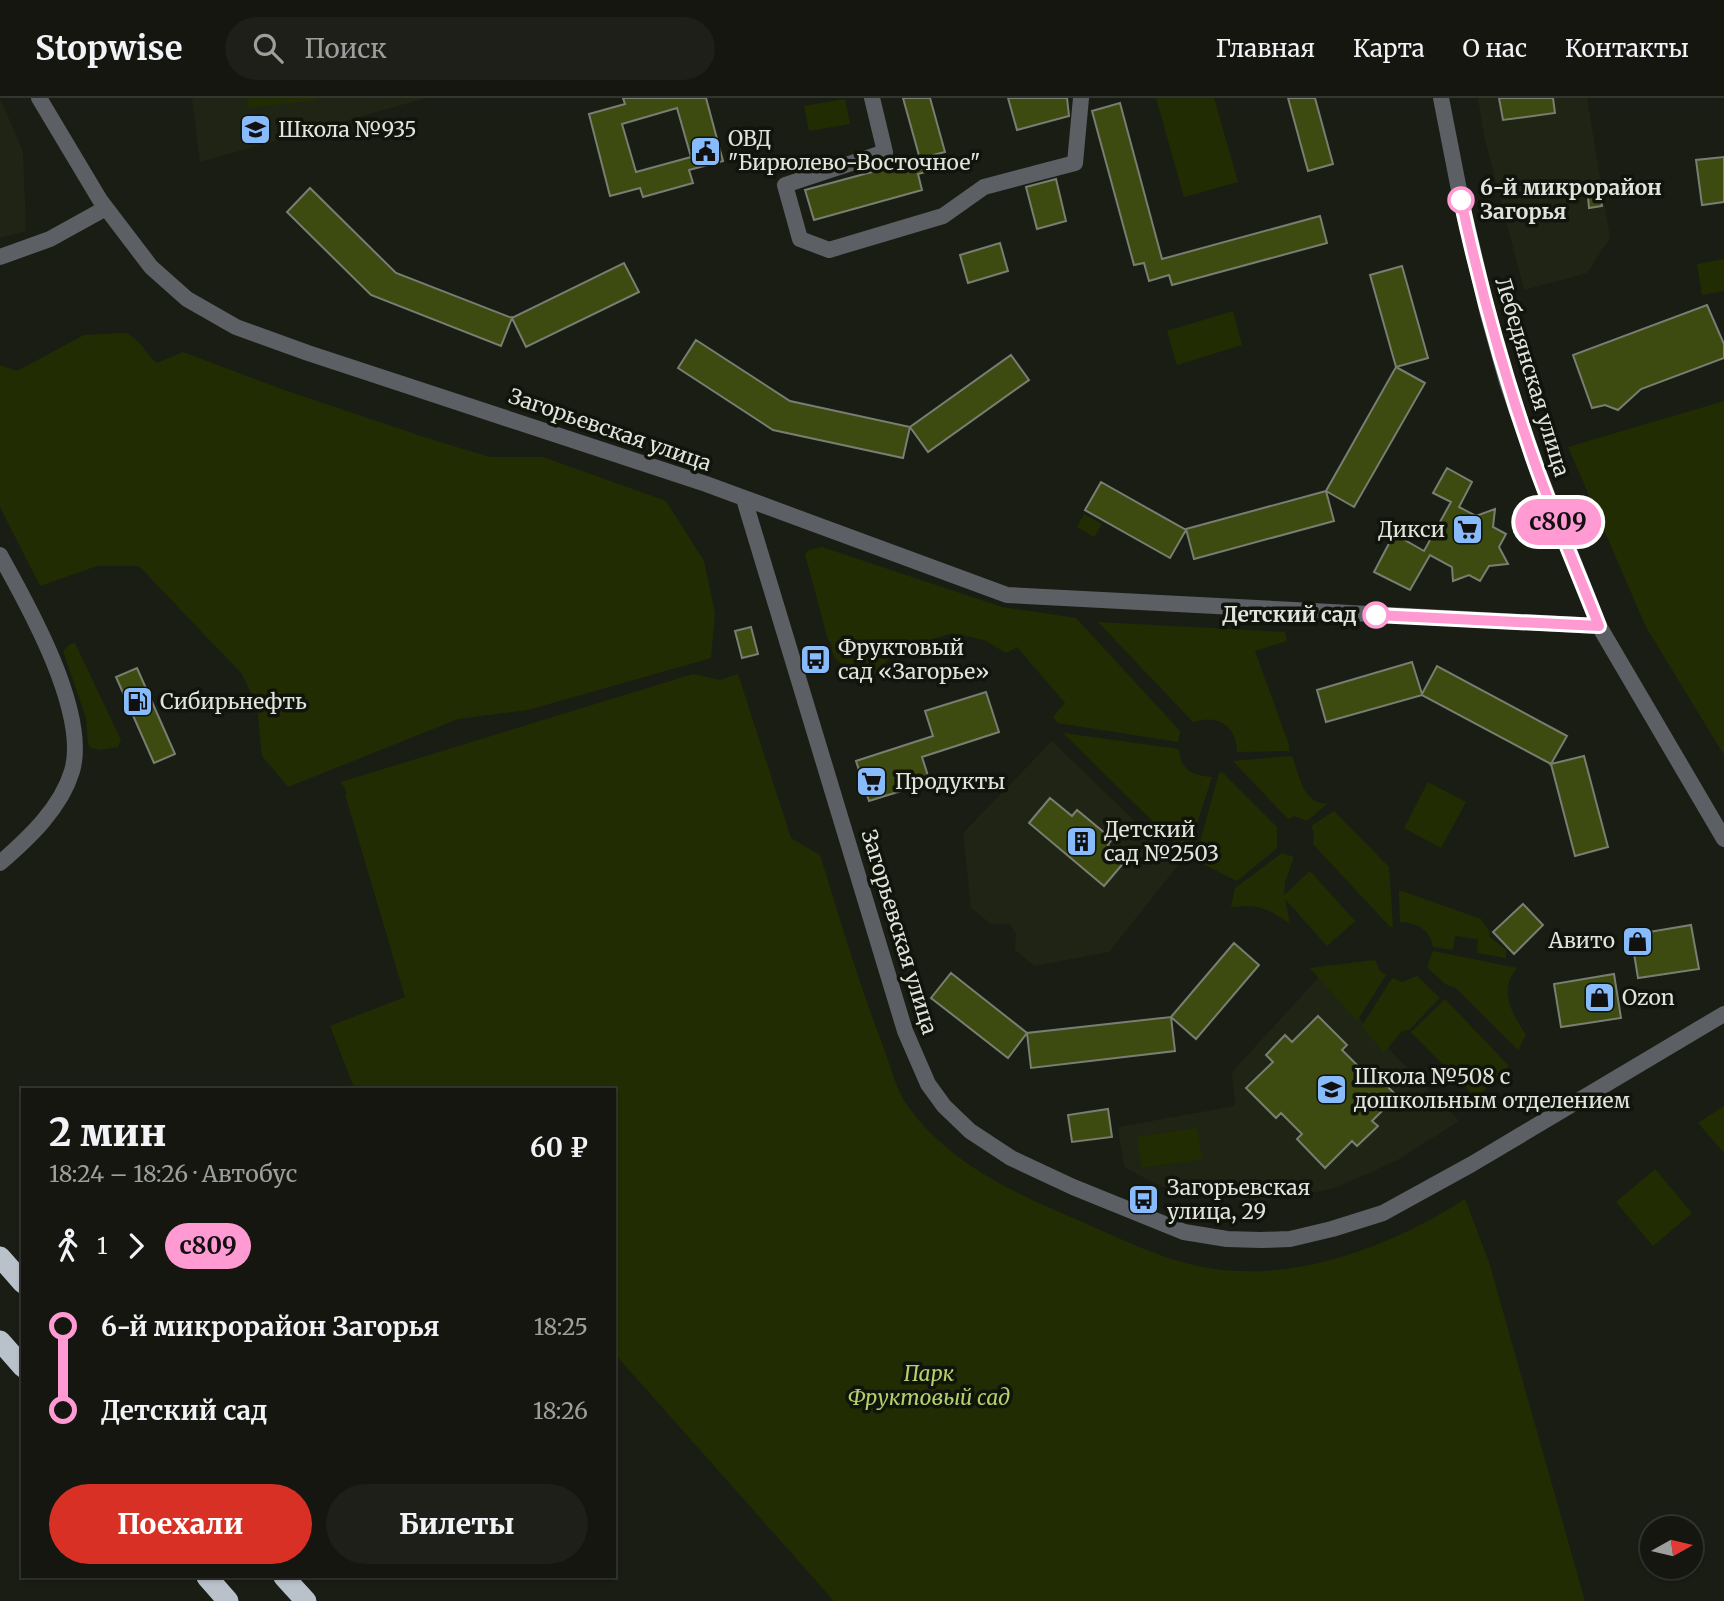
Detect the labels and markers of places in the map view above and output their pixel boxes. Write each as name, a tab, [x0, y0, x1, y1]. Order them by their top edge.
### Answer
school or university icon: Школа №935	[238, 113, 272, 147]
place label: Школа №935	[278, 116, 416, 143]
place label: ОВД "Бирюлево-Восточное"	[728, 125, 980, 176]
public building icon: ОВД "Бирюлево-Восточное"	[688, 134, 722, 168]
place label: 6-й микрорайон Загорья	[1480, 174, 1662, 225]
marker: 6-й микрорайон Загорья	[1448, 187, 1474, 213]
supermarket icon: Дикси	[1451, 513, 1485, 547]
place label: Дикси	[1378, 516, 1445, 543]
place label: Детский сад	[1222, 601, 1357, 628]
marker: Детский сад	[1363, 602, 1389, 628]
place label: Фруктовый сад «Загорье»	[838, 634, 989, 685]
bus stop icon: Фруктовый сад «Загорье»	[798, 643, 832, 677]
fuel station icon: Сибирьнефть	[120, 685, 154, 719]
place label: Сибирьнефть	[160, 688, 307, 715]
supermarket icon: Продукты	[855, 765, 889, 799]
place label: Продукты	[895, 768, 1005, 795]
place label: Детский сад №2503	[1104, 816, 1219, 867]
building icon: Детский сад №2503	[1064, 825, 1098, 859]
shop icon: Авито	[1621, 924, 1655, 958]
place label: Авито	[1548, 927, 1615, 954]
shop icon: Ozon	[1582, 981, 1616, 1015]
place label: Ozon	[1622, 984, 1675, 1011]
place label: Школа №508 с дошкольным отделением	[1353, 1063, 1630, 1114]
school or university icon: Школа №508 с дошкольным отделением	[1314, 1072, 1348, 1106]
place label: Загорьевская улица, 29	[1167, 1174, 1310, 1225]
bus stop icon: Загорьевская улица, 29	[1127, 1183, 1161, 1217]

